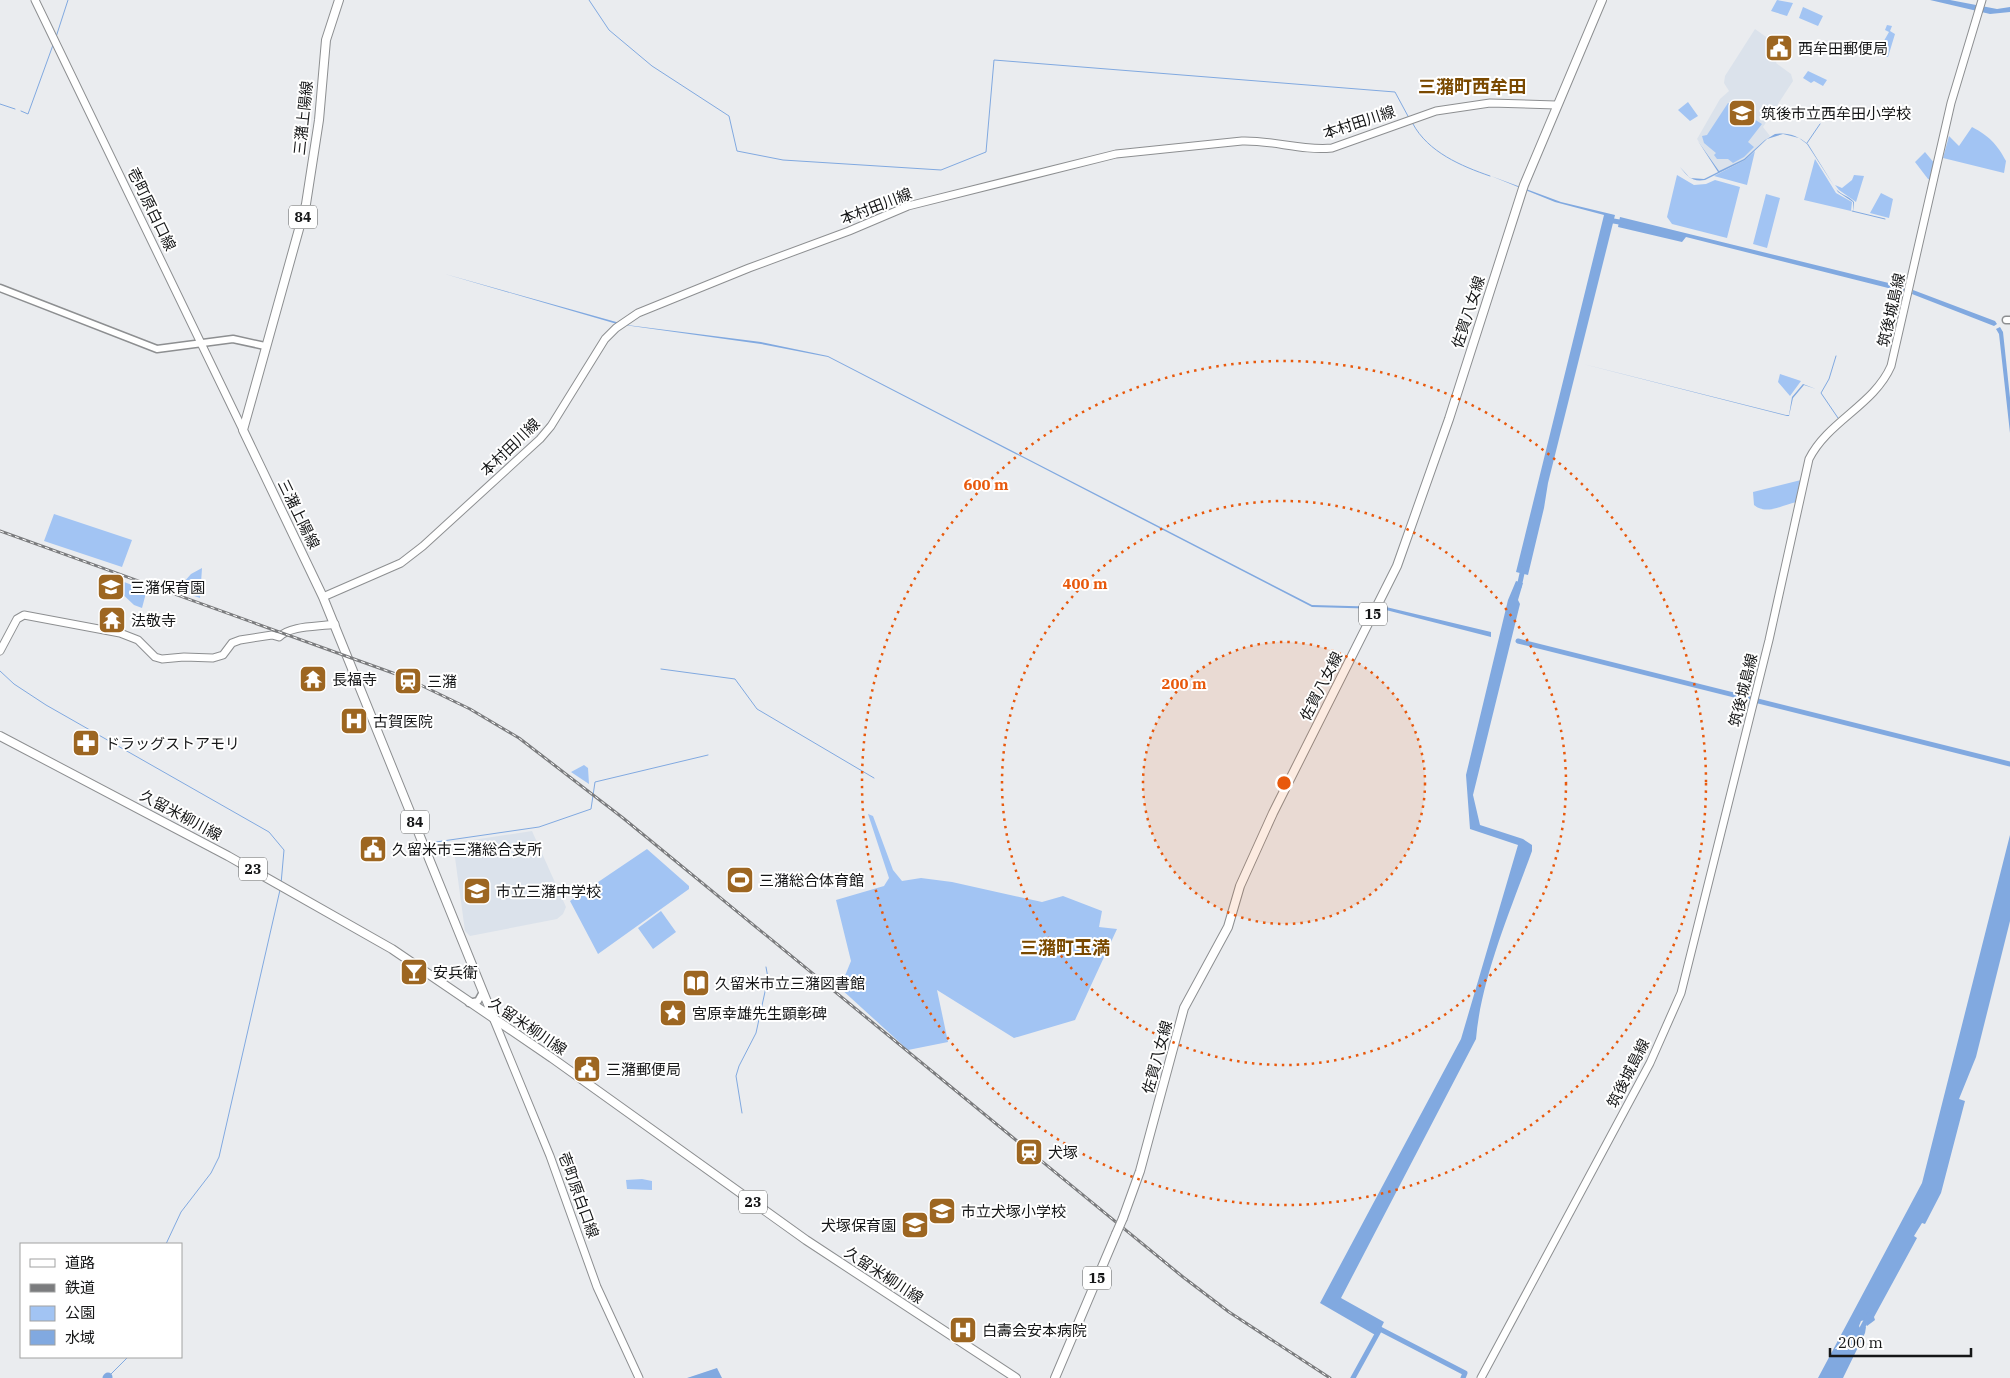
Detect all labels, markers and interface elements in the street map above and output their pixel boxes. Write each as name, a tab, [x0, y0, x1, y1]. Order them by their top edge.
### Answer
public building icon: 西牟田郵便局	[1764, 33, 1794, 63]
place label: 西牟田郵便局	[1798, 39, 1888, 58]
district label: 三潴町西牟田	[1418, 75, 1526, 98]
street label: 三潴上陽線	[290, 80, 316, 156]
school or university icon: 筑後市立西牟田小学校	[1727, 98, 1757, 128]
street label: 本村田川線	[1320, 101, 1398, 143]
place label: 筑後市立西牟田小学校	[1761, 104, 1911, 123]
street label: 壱町原白口線	[124, 164, 180, 254]
street label: 本村田川線	[838, 184, 914, 228]
road number: 84	[289, 206, 317, 228]
street label: 筑後城島線	[1873, 271, 1909, 349]
street label: 佐賀八女線	[1447, 273, 1489, 351]
street label: 本村田川線	[476, 414, 544, 480]
text: 600 m	[963, 475, 1009, 494]
street label: 三潴上陽線	[274, 476, 324, 552]
school or university icon: 三潴保育園	[96, 572, 126, 602]
text: 400 m	[1062, 574, 1108, 593]
place label: 三潴保育園	[130, 578, 205, 597]
road number: 15	[1359, 602, 1387, 626]
temple icon: 法敬寺	[97, 605, 127, 635]
place label: 法敬寺	[131, 611, 176, 630]
street label: 佐賀八女線	[1296, 648, 1346, 724]
street label: 筑後城島線	[1725, 651, 1761, 729]
temple icon: 長福寺	[298, 664, 328, 694]
station icon: 三潴	[393, 666, 423, 696]
place label: 長福寺	[332, 670, 377, 689]
place label: 三潴	[427, 672, 457, 691]
text: 200 m	[1161, 674, 1207, 693]
hospital icon: 古賀医院	[339, 706, 369, 736]
place label: 古賀医院	[373, 712, 433, 731]
pharmacy icon: ドラッグストアモリ	[71, 728, 101, 758]
place label: ドラッグストアモリ	[105, 734, 240, 753]
centre of rings	[1275, 774, 1293, 792]
street label: 久留米柳川線	[137, 785, 225, 845]
road number: 84	[401, 810, 429, 834]
public building icon: 久留米市三潴総合支所	[358, 834, 388, 864]
place label: 久留米市三潴総合支所	[392, 840, 542, 859]
road number: 23	[239, 858, 267, 881]
sports icon: 三潴総合体育館	[725, 865, 755, 895]
place label: 三潴総合体育館	[759, 871, 864, 890]
school or university icon: 市立三潴中学校	[462, 876, 492, 906]
place label: 市立三潴中学校	[496, 882, 601, 901]
district label: 三潴町玉満	[1020, 936, 1110, 959]
bar icon: 安兵衛	[399, 957, 429, 987]
place label: 安兵衛	[433, 963, 478, 982]
library icon: 久留米市立三潴図書館	[681, 968, 711, 998]
place label: 久留米市立三潴図書館	[715, 974, 865, 993]
street label: 久留米柳川線	[485, 993, 571, 1059]
place icon: 宮原幸雄先生顕彰碑	[658, 998, 688, 1028]
place label: 宮原幸雄先生顕彰碑	[692, 1004, 827, 1023]
street label: 佐賀八女線	[1138, 1018, 1176, 1096]
street label: 筑後城島線	[1603, 1035, 1653, 1111]
public building icon: 三潴郵便局	[572, 1054, 602, 1084]
place label: 三潴郵便局	[606, 1060, 681, 1079]
station icon: 犬塚	[1014, 1137, 1044, 1167]
place label: 犬塚	[1048, 1143, 1078, 1162]
street label: 壱町原白口線	[555, 1149, 603, 1241]
road number: 23	[739, 1190, 767, 1214]
school or university icon: 市立犬塚小学校	[927, 1196, 957, 1226]
place label: 市立犬塚小学校	[961, 1202, 1066, 1221]
school or university icon: 犬塚保育園	[900, 1210, 930, 1240]
place label: 犬塚保育園	[821, 1216, 896, 1235]
legend	[20, 1243, 182, 1358]
street label: 久留米柳川線	[841, 1243, 927, 1307]
text: 道路	[65, 1253, 95, 1272]
road number: 15	[1083, 1266, 1111, 1290]
text: 鉄道	[65, 1278, 95, 1297]
text: 公園	[65, 1303, 95, 1322]
hospital icon: 白壽会安本病院	[948, 1315, 978, 1345]
place label: 白壽会安本病院	[982, 1321, 1087, 1340]
scale bar	[1830, 1326, 1971, 1358]
text: 水域	[65, 1328, 95, 1347]
text: 200 m	[1838, 1333, 1883, 1352]

